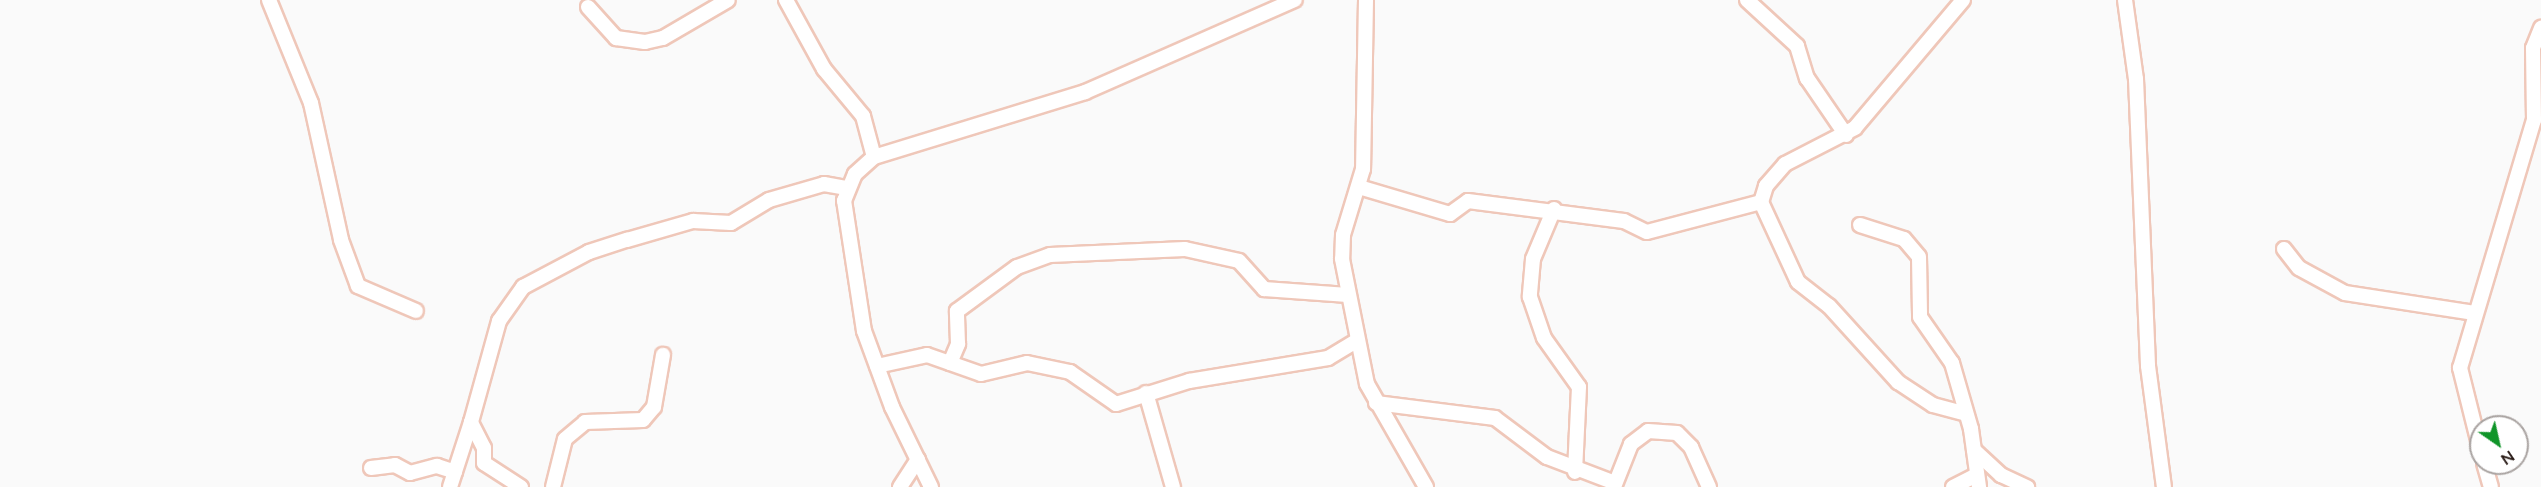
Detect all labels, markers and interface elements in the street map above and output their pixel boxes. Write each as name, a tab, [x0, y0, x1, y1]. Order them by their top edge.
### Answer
north arrow	[2469, 415, 2529, 475]
text: N	[2498, 447, 2519, 470]

